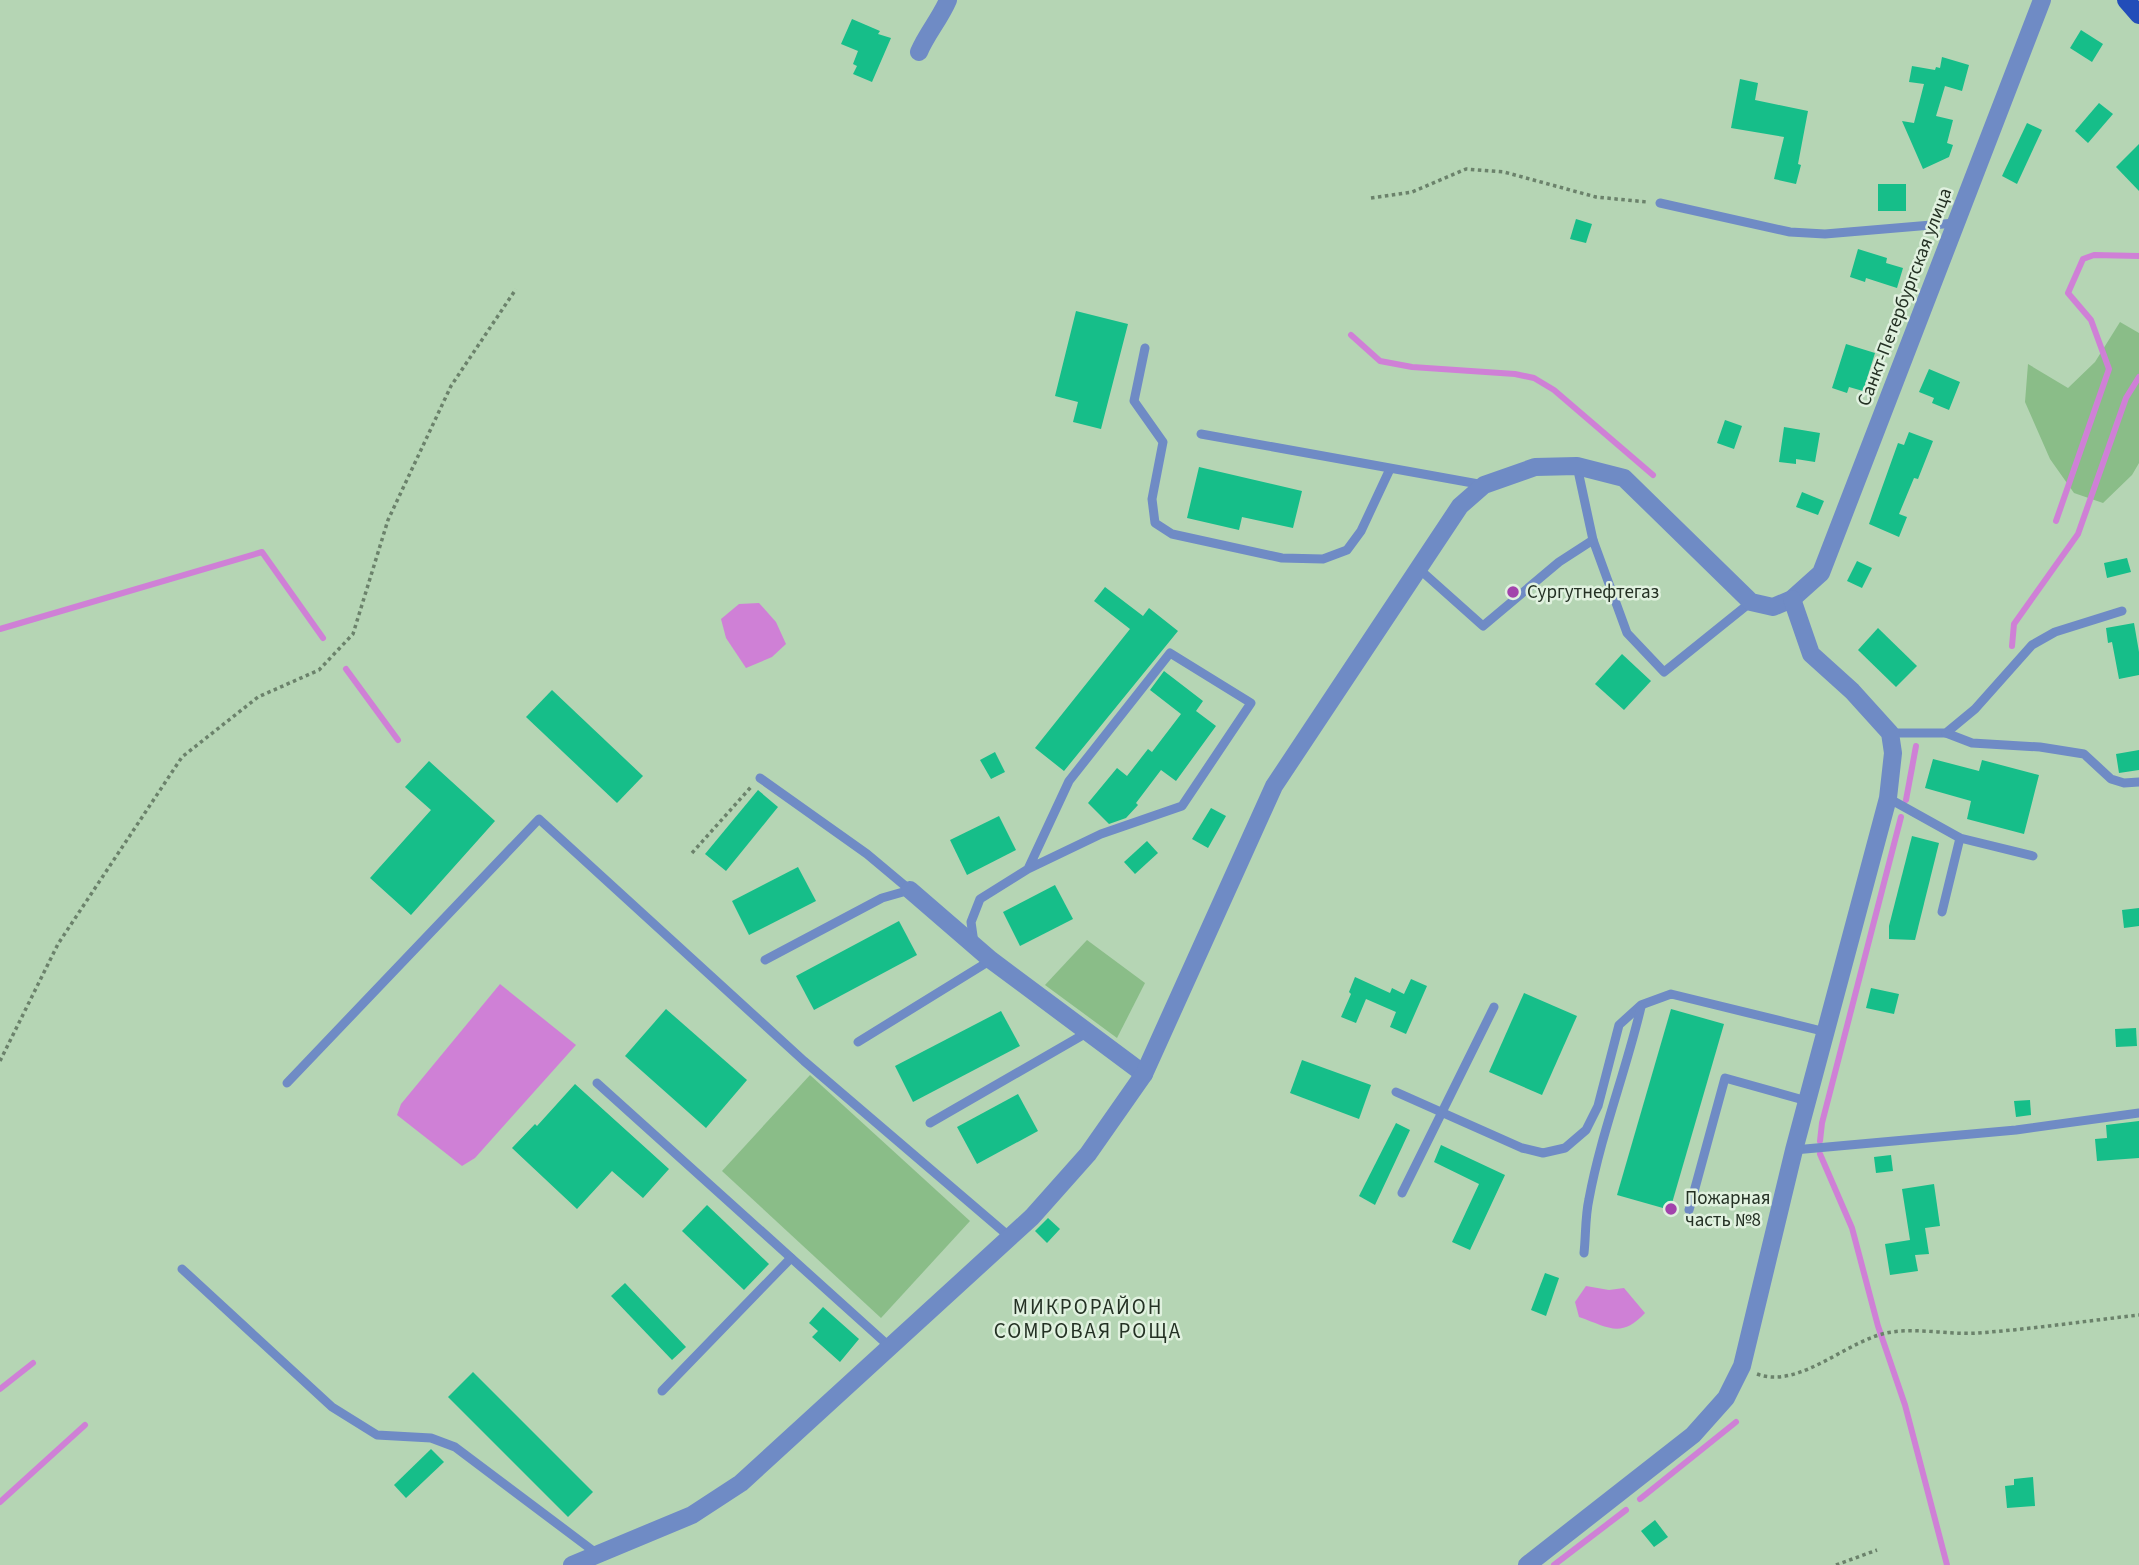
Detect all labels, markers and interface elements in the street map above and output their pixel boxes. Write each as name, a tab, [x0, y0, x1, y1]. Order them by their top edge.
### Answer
street label: Санкт-Петербургская улица	[1851, 184, 1959, 410]
place label: Сургутнефтегаз	[1527, 579, 1659, 606]
marker: Сургутнефтегаз	[1505, 584, 1521, 600]
place label: Пожарная часть №8	[1685, 1185, 1771, 1234]
marker: Пожарная часть №8	[1663, 1201, 1679, 1217]
district label: МИКРОРАЙОН СОМРОВАЯ РОЩА	[994, 1292, 1182, 1346]

